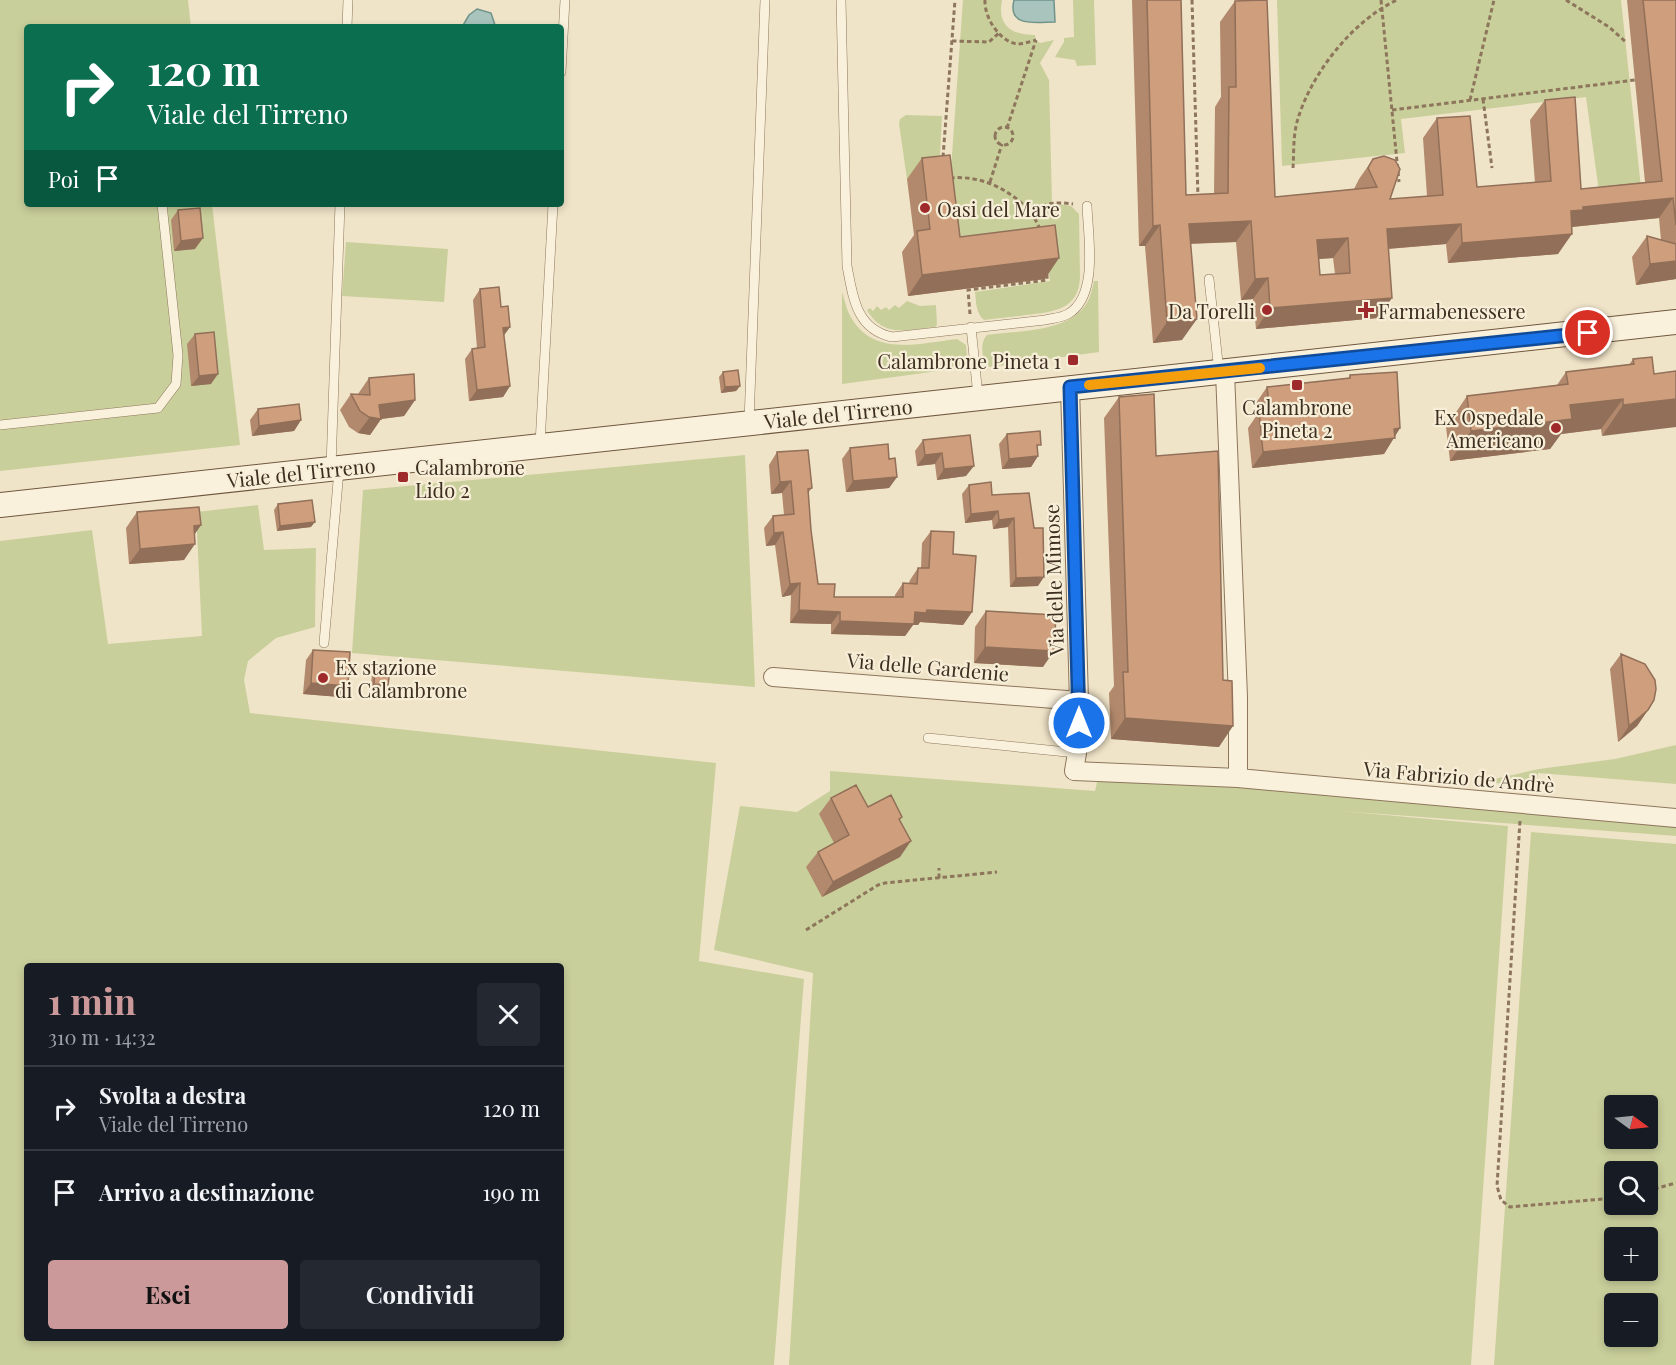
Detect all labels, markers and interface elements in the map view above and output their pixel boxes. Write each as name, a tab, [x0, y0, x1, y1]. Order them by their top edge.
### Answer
text: 120 m	[147, 41, 260, 97]
icon: right	[48, 48, 126, 126]
text: Viale del Tirreno	[147, 95, 348, 131]
icon: arrive	[91, 162, 124, 195]
text: Poi	[48, 164, 79, 194]
place label: Oasi del Mare	[937, 195, 1060, 222]
marker: Oasi del Mare	[918, 201, 932, 215]
place label: Da Torelli	[1168, 297, 1255, 324]
place label: Farmabenessere	[1378, 297, 1526, 324]
marker: Da Torelli	[1260, 303, 1274, 317]
marker: Farmabenessere	[1359, 303, 1373, 317]
pin	[1562, 307, 1613, 358]
icon: arrive	[1571, 316, 1604, 349]
place label: Calambrone Pineta 1	[877, 347, 1061, 374]
marker: Calambrone Pineta 1	[1066, 353, 1080, 367]
marker: Calambrone Pineta 2	[1290, 378, 1304, 392]
street label: Viale del Tirreno	[761, 392, 914, 434]
place label: Calambrone Pineta 2	[1242, 393, 1352, 443]
place label: Ex Ospedale Americano	[1434, 403, 1544, 453]
marker: Ex Ospedale Americano	[1549, 421, 1563, 435]
street label: Viale del Tirreno	[224, 451, 377, 493]
place label: Calambrone Lido 2	[415, 453, 525, 503]
marker: Calambrone Lido 2	[396, 470, 410, 484]
street label: Via delle Mimose	[1037, 504, 1069, 657]
street label: Via delle Gardenie	[845, 645, 1010, 687]
place label: Ex stazione di Calambrone	[335, 653, 467, 703]
marker: Ex stazione di Calambrone	[316, 671, 330, 685]
position arrow	[1047, 691, 1111, 755]
street label: Via Fabrizio de Andrè	[1361, 754, 1556, 798]
text: 1 min	[48, 976, 136, 1024]
button: close	[477, 983, 540, 1046]
text: 310 m · 14:32	[48, 1023, 156, 1050]
text: Svolta a destra	[99, 1080, 246, 1110]
icon: right	[48, 1092, 81, 1125]
text: 120 m	[483, 1093, 540, 1123]
north arrow	[1604, 1095, 1658, 1149]
map controls	[1604, 1095, 1658, 1347]
text: Viale del Tirreno	[99, 1110, 248, 1137]
button: search	[1604, 1161, 1658, 1215]
icon: arrive	[48, 1176, 81, 1209]
text: Arrivo a destinazione	[99, 1177, 314, 1207]
text: 190 m	[482, 1177, 540, 1207]
button: +	[1604, 1227, 1658, 1281]
button: Esci	[48, 1260, 288, 1329]
button: Condividi	[300, 1260, 540, 1329]
button: −	[1604, 1293, 1658, 1347]

